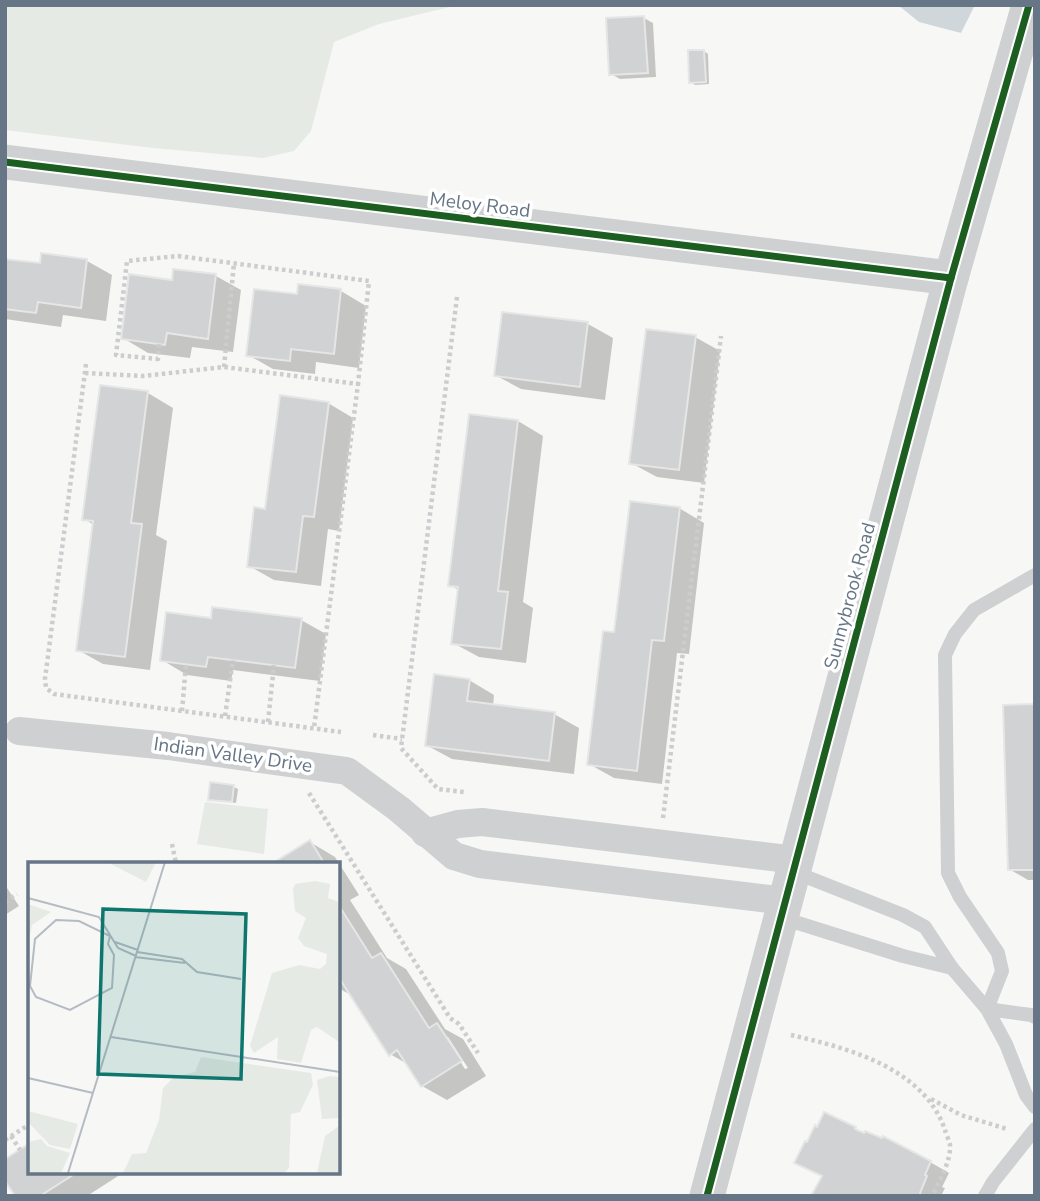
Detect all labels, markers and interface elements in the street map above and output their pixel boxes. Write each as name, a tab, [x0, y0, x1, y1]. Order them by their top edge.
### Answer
street label: Meloy Road	[428, 186, 532, 224]
street label: Sunnybrook Road	[818, 520, 882, 672]
street label: Indian Valley Drive	[152, 731, 314, 779]
inset map	[28, 862, 340, 1173]

